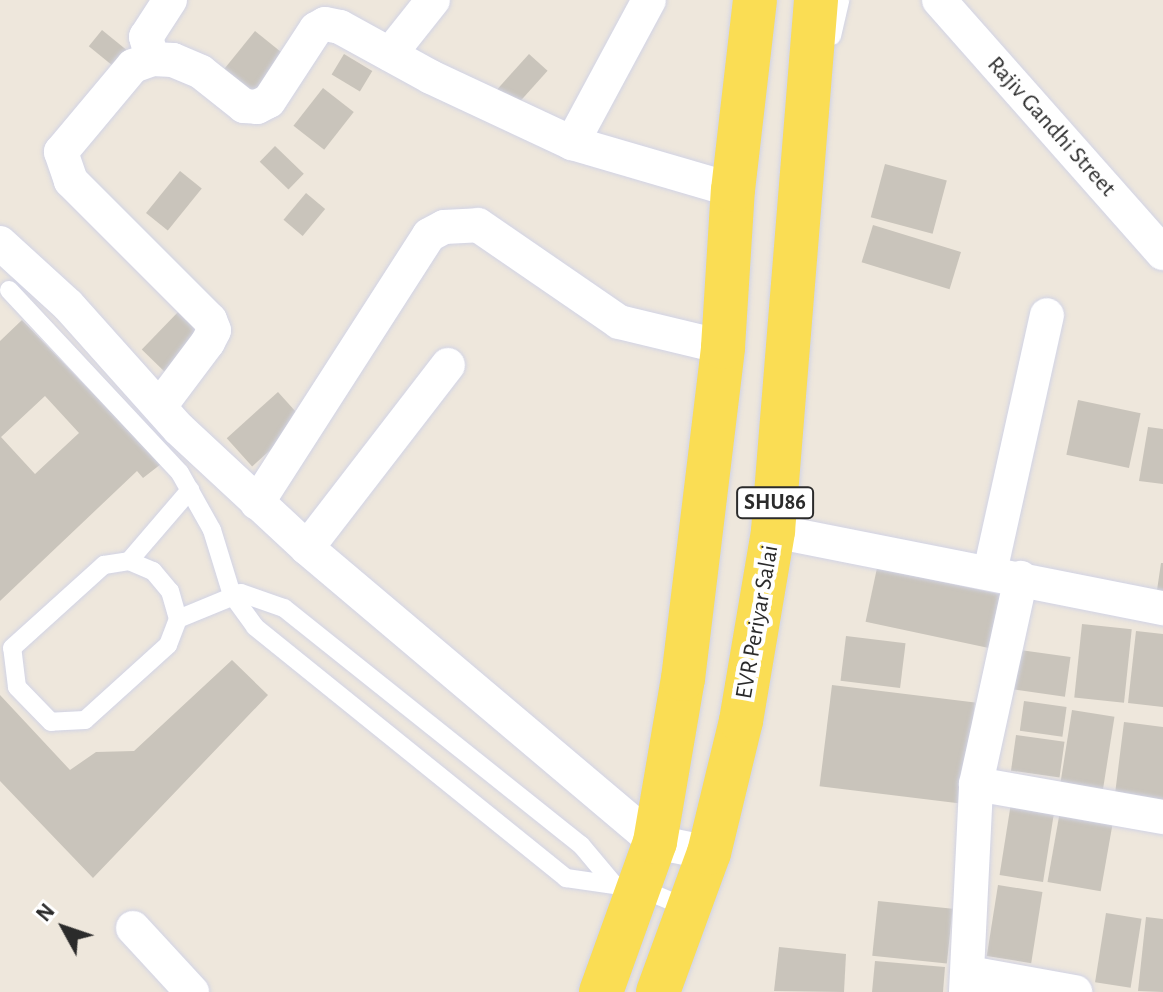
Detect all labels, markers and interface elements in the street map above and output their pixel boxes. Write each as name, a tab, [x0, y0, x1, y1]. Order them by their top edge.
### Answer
street label: Rajiv Gandhi Street	[980, 51, 1122, 203]
road number: SHU86	[735, 485, 815, 521]
street label: EVR Periyar Salai	[730, 543, 786, 701]
north arrow	[24, 888, 104, 968]
text: N	[32, 900, 59, 926]

